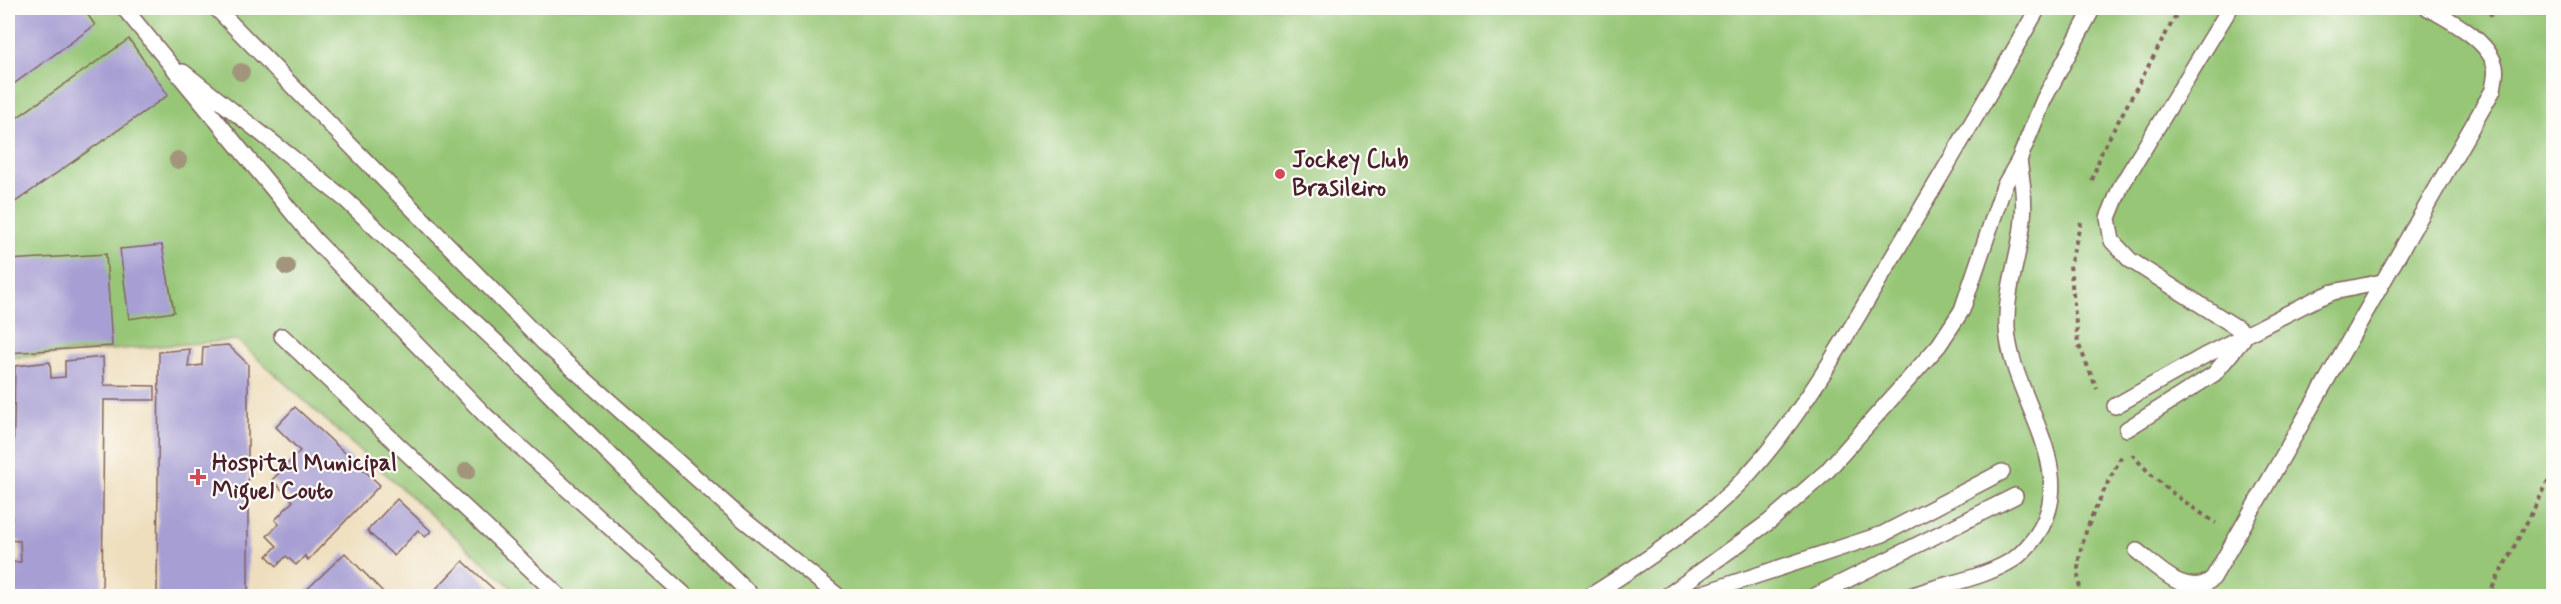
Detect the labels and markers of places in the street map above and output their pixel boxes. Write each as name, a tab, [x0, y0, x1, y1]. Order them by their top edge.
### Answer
place label: Jockey Club Brasileiro	[1292, 145, 1409, 204]
marker: Jockey Club Brasileiro	[1273, 167, 1287, 181]
place label: Hospital Municipal Miguel Couto	[212, 448, 397, 510]
marker: Hospital Municipal Miguel Couto	[189, 468, 207, 486]

